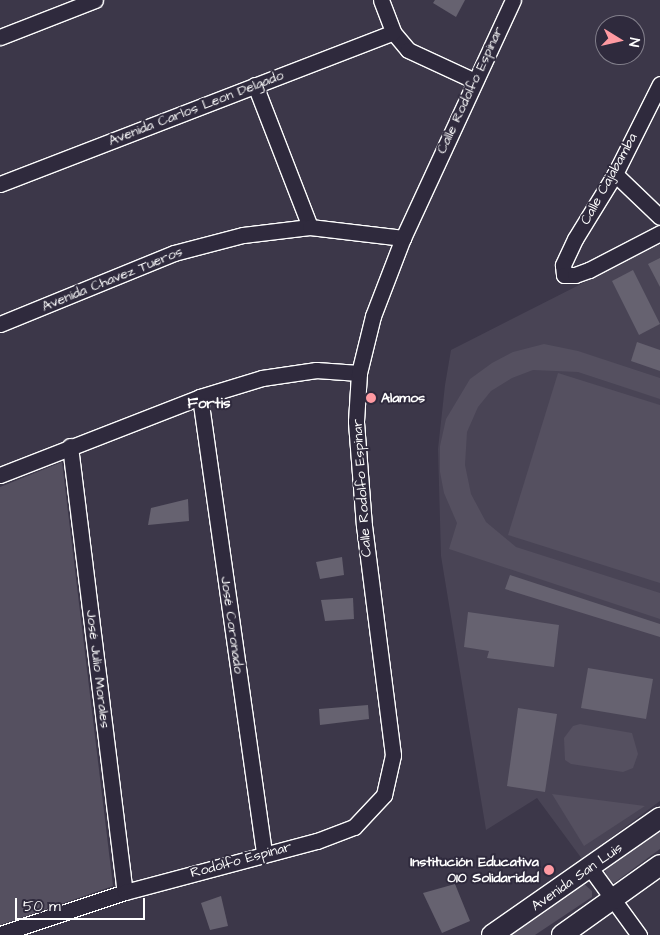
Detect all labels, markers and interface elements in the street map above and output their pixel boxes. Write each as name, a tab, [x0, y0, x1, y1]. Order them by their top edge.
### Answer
north arrow	[595, 15, 645, 65]
street label: Calle Rodolfo Espinar	[433, 24, 507, 156]
text: N	[623, 36, 644, 48]
street label: Avenida Carlos Leon Delgado	[106, 67, 286, 149]
street label: Calle Cajabamba	[577, 130, 641, 228]
street label: Avenida Chavez Tueros	[39, 243, 185, 315]
place label: Alamos	[381, 390, 425, 406]
marker: Alamos	[365, 392, 377, 404]
district label: Fortis	[188, 395, 230, 413]
street label: Calle Rodolfo Espinar	[349, 418, 375, 558]
street label: José Coronado	[217, 575, 247, 675]
street label: José Julio Morales	[82, 609, 114, 729]
street label: Rodolfo Espinar	[189, 838, 293, 882]
street label: Avenida San Luis	[528, 839, 626, 915]
place label: Institución Educativa 010 Solidaridad	[410, 854, 539, 886]
marker: Institución Educativa 010 Solidaridad	[543, 864, 555, 876]
scale bar	[18, 888, 148, 920]
text: 50 m	[23, 896, 61, 917]

